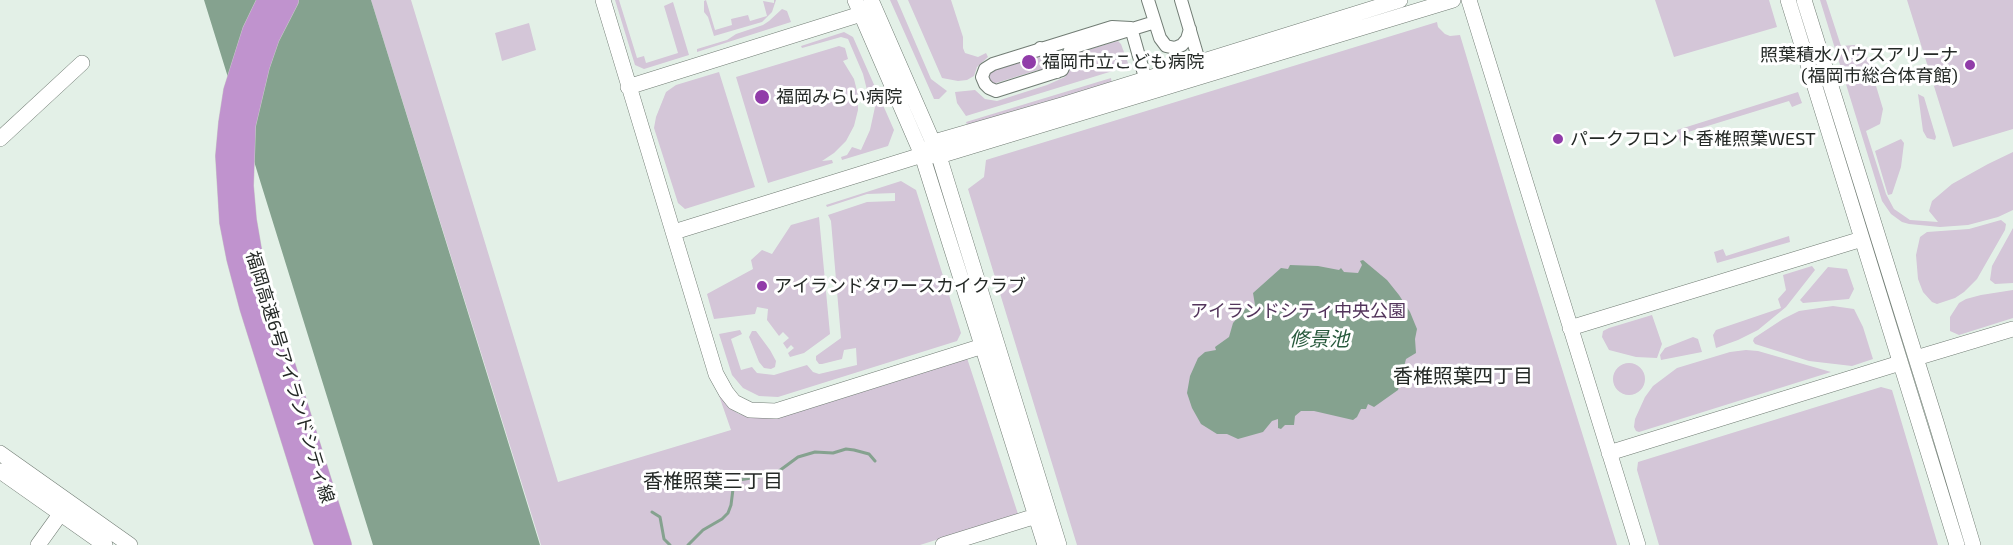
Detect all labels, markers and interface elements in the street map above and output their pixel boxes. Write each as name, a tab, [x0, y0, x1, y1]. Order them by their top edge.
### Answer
place label: 照葉積水ハウスアリーナ (福岡市総合体育館)	[1760, 44, 1958, 86]
place label: 福岡市立こども病院	[1042, 51, 1204, 73]
marker: 福岡市立こども病院	[1020, 53, 1038, 71]
marker: 照葉積水ハウスアリーナ (福岡市総合体育館)	[1963, 58, 1977, 72]
place label: 福岡みらい病院	[776, 86, 902, 108]
marker: 福岡みらい病院	[753, 88, 771, 106]
place label: パークフロント香椎照葉WEST	[1570, 128, 1816, 150]
marker: パークフロント香椎照葉WEST	[1551, 132, 1565, 146]
street label: 福岡高速6号アイランドシティ線	[241, 248, 339, 506]
place label: アイランドタワースカイクラブ	[774, 275, 1026, 297]
marker: アイランドタワースカイクラブ	[755, 279, 769, 293]
park label: アイランドシティ中央公園	[1190, 300, 1406, 322]
water label: 修景池	[1289, 327, 1349, 351]
district label: 香椎照葉四丁目	[1393, 364, 1533, 388]
district label: 香椎照葉三丁目	[643, 469, 783, 493]

